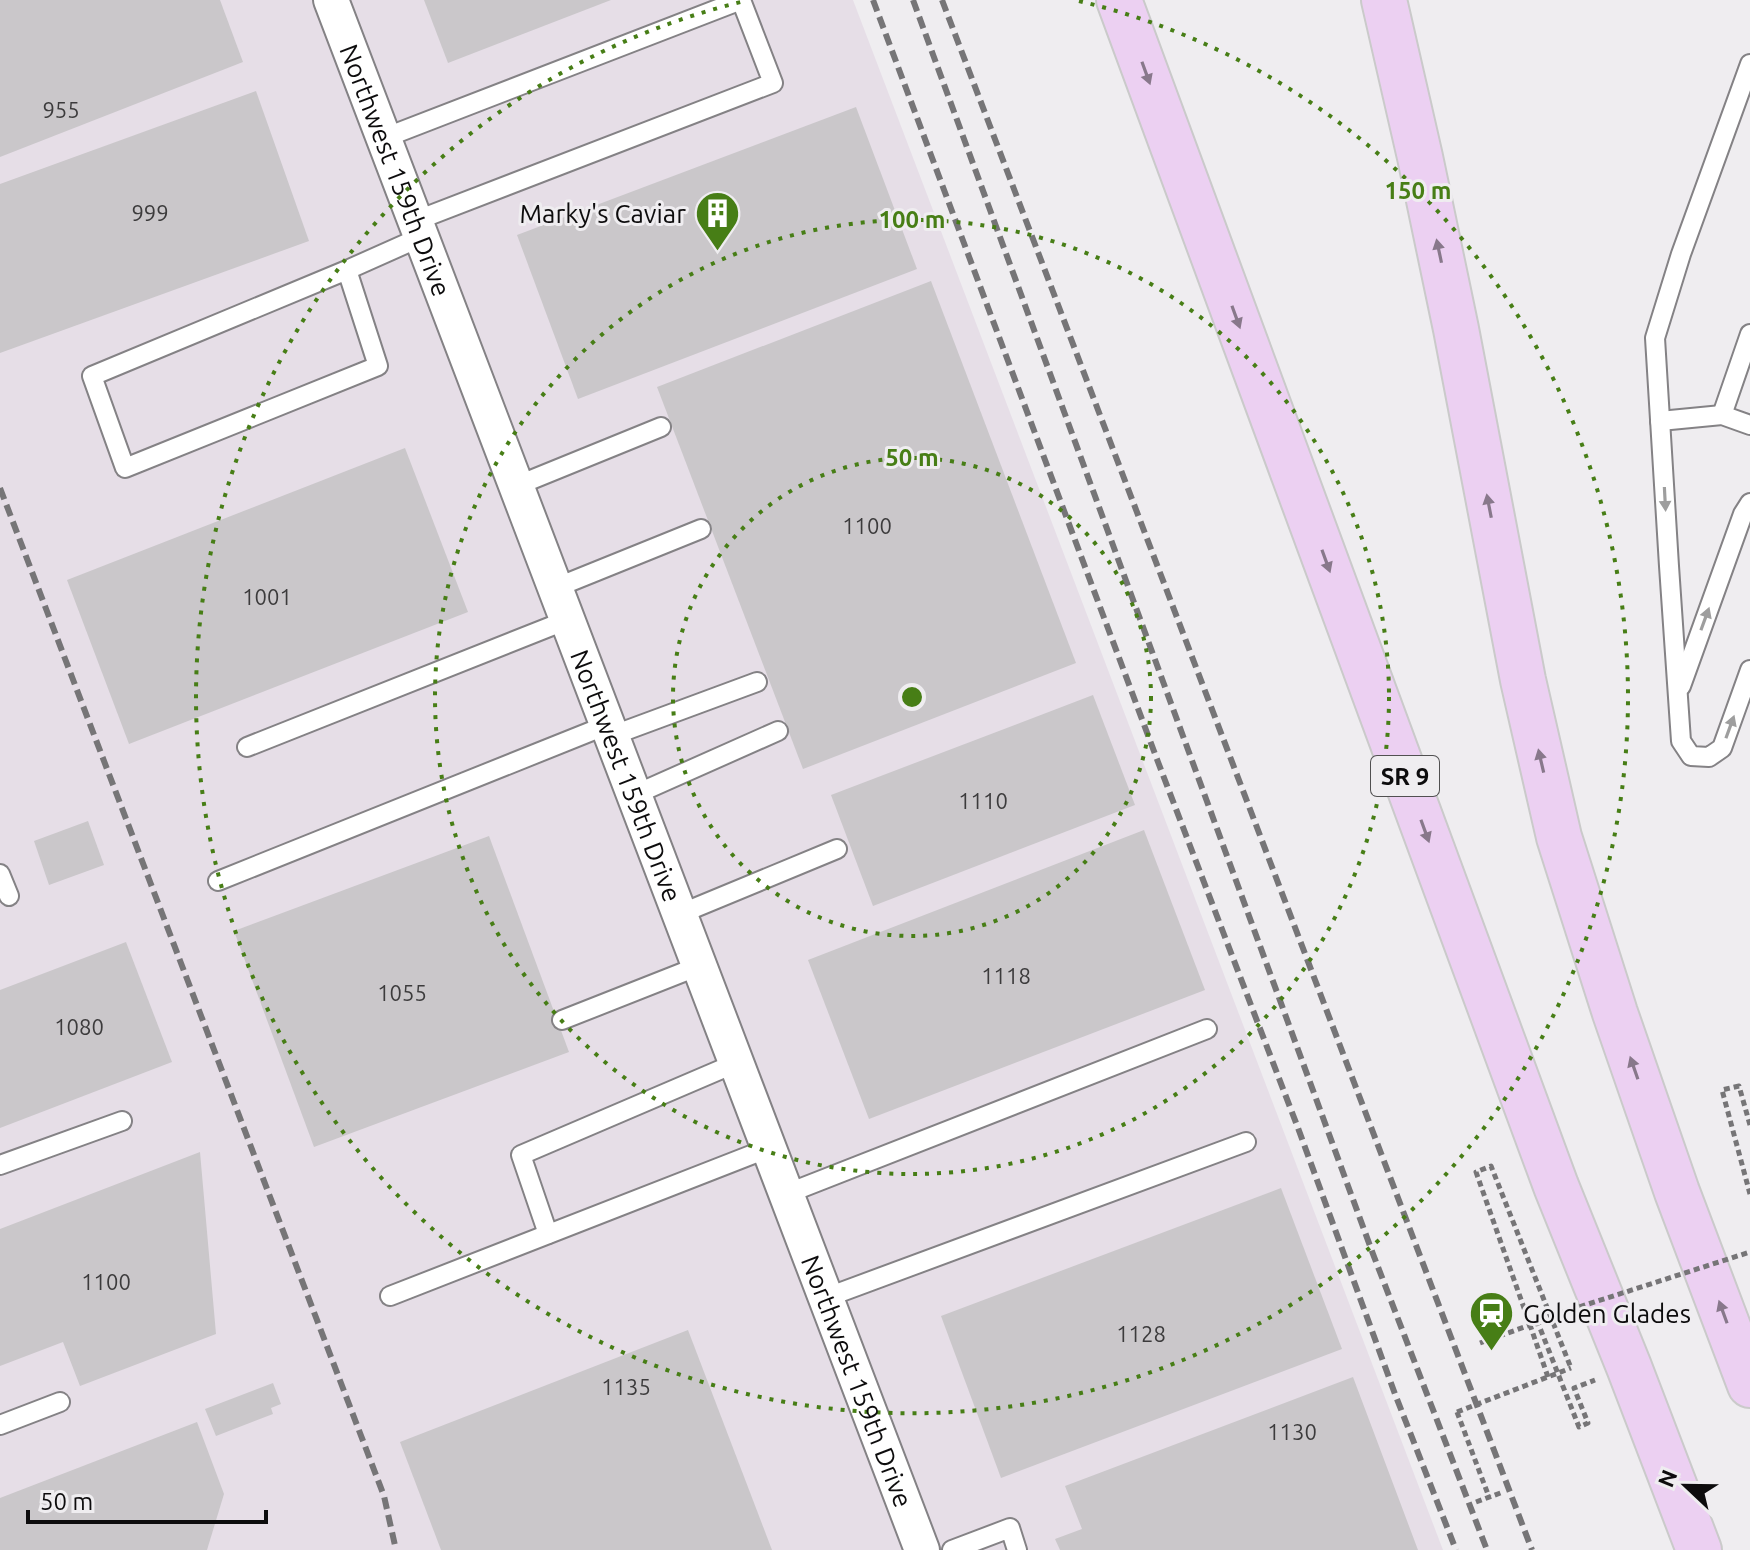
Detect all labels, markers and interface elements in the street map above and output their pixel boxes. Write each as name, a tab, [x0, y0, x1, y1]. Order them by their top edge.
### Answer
street label: Northwest 159th Drive	[335, 40, 457, 300]
one-way arrow	[1140, 61, 1153, 85]
house number: 955	[42, 97, 80, 122]
text: 150 m	[1385, 177, 1451, 204]
building icon: Marky's Caviar	[693, 189, 741, 252]
place label: Marky's Caviar	[519, 199, 686, 228]
house number: 999	[131, 200, 169, 225]
text: 100 m	[879, 206, 945, 233]
one-way arrow	[1433, 238, 1445, 263]
one-way arrow	[1230, 305, 1243, 329]
text: 50 m	[885, 444, 939, 471]
one-way arrow	[1659, 487, 1672, 512]
one-way arrow	[1483, 493, 1495, 518]
house number: 1100	[842, 513, 892, 538]
one-way arrow	[1320, 549, 1333, 573]
house number: 1001	[242, 584, 292, 609]
one-way arrow	[1699, 606, 1712, 630]
street label: Northwest 159th Drive	[566, 646, 688, 906]
centre of rings	[898, 683, 926, 711]
one-way arrow	[1724, 715, 1736, 739]
one-way arrow	[1535, 748, 1547, 773]
road number: SR 9	[1371, 756, 1439, 796]
house number: 1110	[958, 788, 1008, 813]
one-way arrow	[1420, 820, 1432, 844]
house number: 1118	[981, 963, 1031, 988]
house number: 1055	[377, 980, 427, 1005]
house number: 1080	[54, 1014, 104, 1039]
one-way arrow	[1628, 1056, 1640, 1080]
street label: Northwest 159th Drive	[796, 1251, 919, 1511]
house number: 1100	[81, 1269, 131, 1294]
station icon: Golden Glades	[1468, 1289, 1516, 1352]
place label: Golden Glades	[1523, 1299, 1691, 1328]
one-way arrow	[1716, 1300, 1729, 1324]
house number: 1128	[1116, 1321, 1166, 1346]
house number: 1135	[601, 1374, 651, 1399]
house number: 1130	[1267, 1419, 1317, 1444]
north arrow	[1646, 1446, 1726, 1526]
text: N	[1652, 1466, 1682, 1491]
scale bar	[28, 1474, 266, 1524]
text: 50 m	[40, 1488, 93, 1515]

